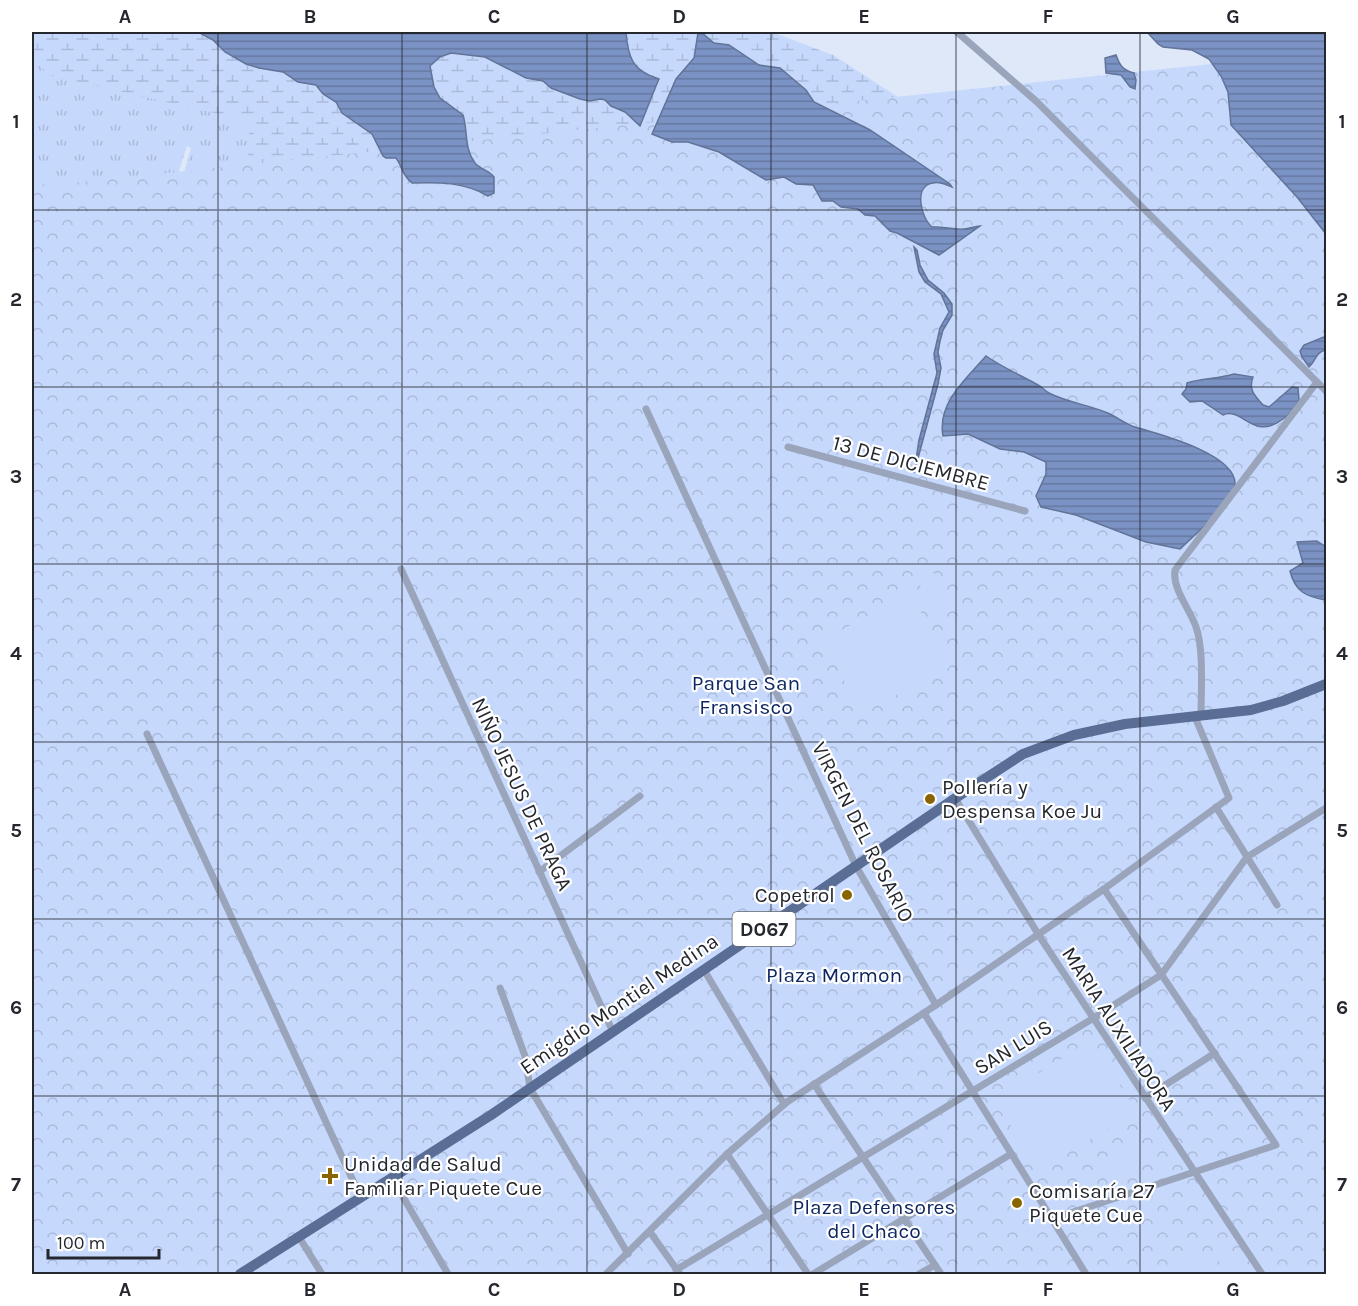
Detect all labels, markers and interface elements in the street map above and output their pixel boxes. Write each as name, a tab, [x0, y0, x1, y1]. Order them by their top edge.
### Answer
text: A	[119, 5, 132, 28]
text: B	[304, 5, 316, 28]
text: C	[488, 5, 500, 28]
text: D	[672, 5, 686, 28]
text: E	[858, 5, 870, 28]
text: F	[1043, 5, 1054, 28]
text: G	[1226, 5, 1240, 28]
text: 1	[12, 110, 20, 133]
text: 1	[1338, 110, 1346, 133]
text: 2	[10, 288, 22, 311]
text: 2	[1336, 288, 1348, 311]
street label: 13 DE DICIEMBRE	[830, 431, 992, 495]
text: 3	[10, 465, 22, 488]
text: 3	[1336, 465, 1348, 488]
text: 4	[10, 642, 22, 665]
text: 4	[1336, 642, 1348, 665]
park label: Parque San Fransisco	[692, 671, 800, 719]
street label: NIÑO JESUS DE PRAGA	[467, 694, 577, 894]
street label: VIRGEN DEL ROSARIO	[807, 738, 919, 926]
place label: Pollería y Despensa Koe Ju	[942, 775, 1102, 823]
marker: Pollería y Despensa Koe Ju	[923, 792, 937, 806]
text: 5	[10, 819, 22, 842]
text: 5	[1336, 819, 1348, 842]
place label: Copetrol	[755, 883, 835, 907]
marker: Copetrol	[840, 888, 854, 902]
road number: D067	[732, 912, 795, 946]
street label: Emigdio Montiel Medina	[515, 929, 723, 1079]
street label: MARIA AUXILIADORA	[1057, 942, 1181, 1116]
park label: Plaza Mormon	[766, 963, 902, 987]
text: 6	[10, 996, 22, 1019]
text: 6	[1336, 996, 1348, 1019]
street label: SAN LUIS	[970, 1015, 1056, 1079]
place label: Unidad de Salud Familiar Piquete Cue	[344, 1152, 542, 1200]
marker: Unidad de Salud Familiar Piquete Cue	[321, 1167, 339, 1185]
text: 7	[11, 1173, 21, 1196]
text: 7	[1337, 1173, 1347, 1196]
place label: Comisaría 27 Piquete Cue	[1029, 1179, 1154, 1227]
park label: Plaza Defensores del Chaco	[793, 1195, 955, 1243]
marker: Comisaría 27 Piquete Cue	[1010, 1196, 1024, 1210]
scale bar	[48, 1222, 159, 1260]
text: 100 m	[57, 1232, 105, 1254]
text: A	[119, 1278, 132, 1301]
text: B	[304, 1278, 316, 1301]
text: C	[488, 1278, 500, 1301]
text: D	[672, 1278, 686, 1301]
text: E	[858, 1278, 870, 1301]
text: F	[1043, 1278, 1054, 1301]
text: G	[1226, 1278, 1240, 1301]

